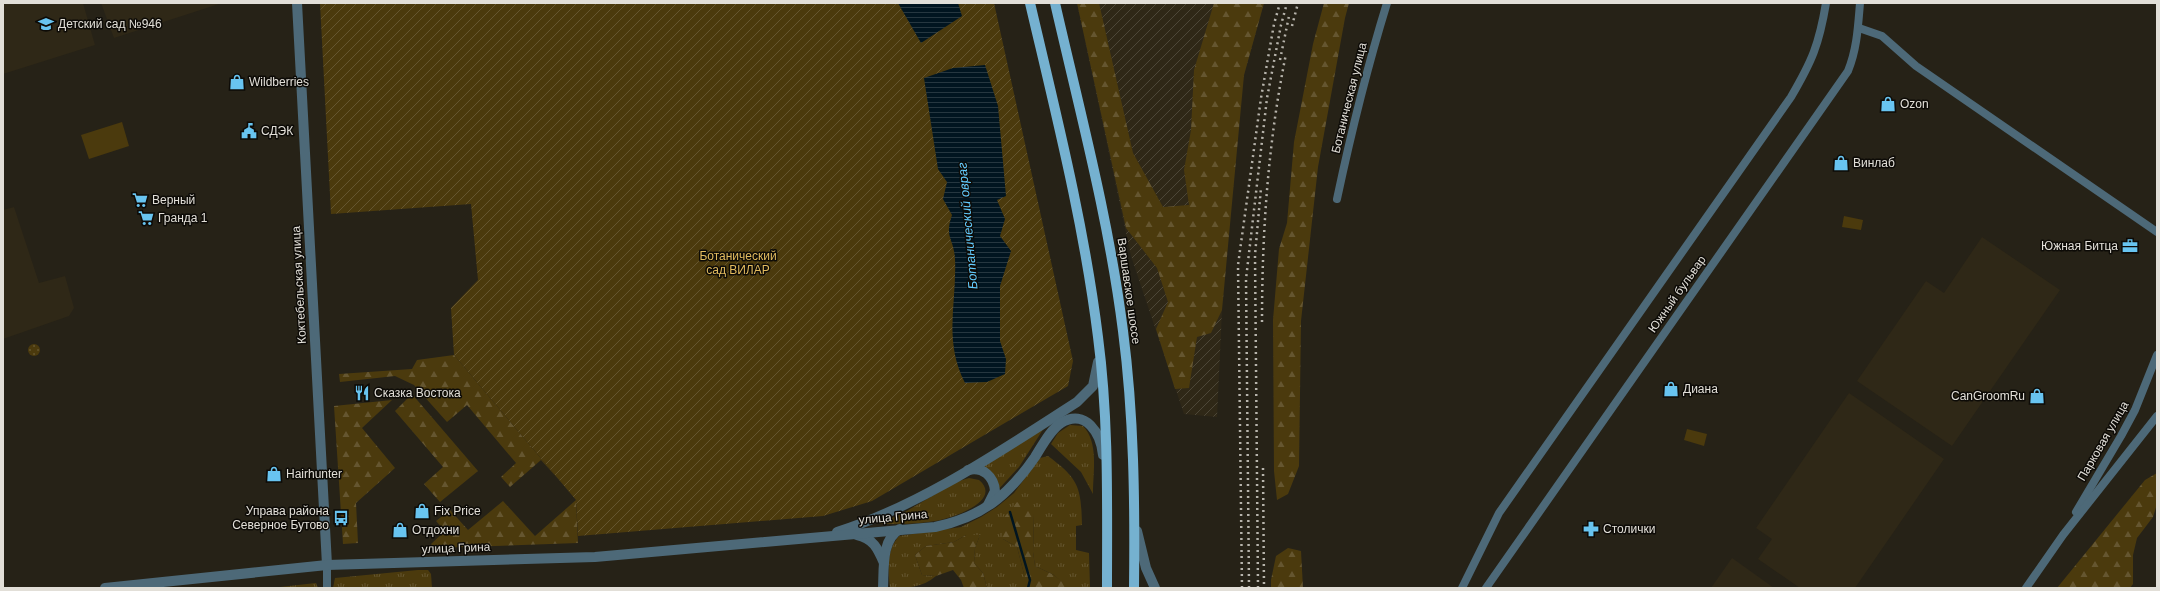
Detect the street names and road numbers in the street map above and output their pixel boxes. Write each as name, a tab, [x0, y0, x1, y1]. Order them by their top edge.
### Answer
street label: Ботаническая улица	[1328, 41, 1370, 155]
street label: Коктебельская улица	[289, 225, 309, 344]
street label: Варшавское шоссе	[1115, 237, 1143, 345]
street label: Южный бульвар	[1645, 253, 1709, 335]
street label: Парковая улица	[2074, 398, 2132, 483]
street label: улица Грина	[858, 507, 928, 527]
street label: улица Грина	[421, 540, 491, 556]

